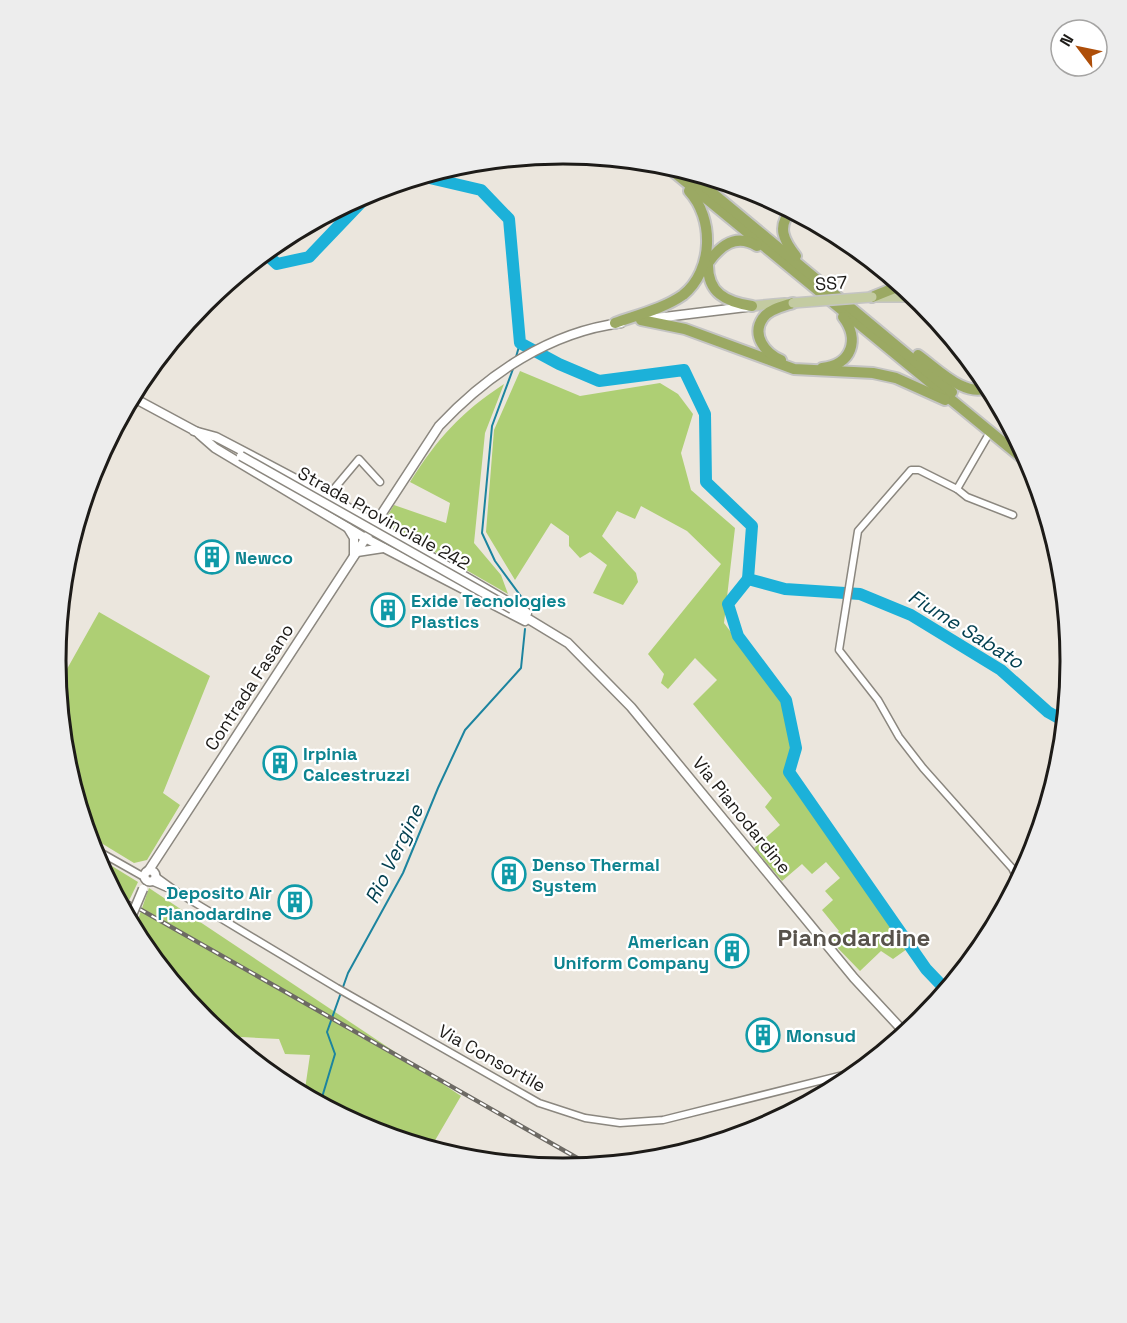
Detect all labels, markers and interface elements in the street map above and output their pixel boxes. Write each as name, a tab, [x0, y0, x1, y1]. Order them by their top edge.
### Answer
north arrow	[1049, 18, 1109, 78]
text: N	[1055, 30, 1078, 50]
street label: SS7	[814, 270, 848, 296]
street label: Strada Provinciale 242	[294, 461, 474, 575]
building icon: Newco	[194, 539, 230, 575]
place label: Newco	[235, 546, 293, 569]
water label: Fiume Sabato	[904, 583, 1029, 675]
place label: Exide Tecnologies Plastics	[411, 589, 566, 633]
building icon: Exide Tecnologies Plastics	[370, 592, 406, 628]
street label: Contrada Fasano	[199, 619, 299, 755]
place label: Irpinia Calcestruzzi	[303, 742, 410, 786]
building icon: Irpinia Calcestruzzi	[262, 745, 298, 781]
street label: Via Pianodardine	[688, 752, 796, 878]
water label: Rio Vergine	[359, 799, 430, 908]
place label: Denso Thermal System	[532, 853, 660, 897]
building icon: Denso Thermal System	[491, 856, 527, 892]
place label: Deposito Air Pianodardine	[157, 881, 272, 925]
building icon: Deposito Air Pianodardine	[277, 884, 313, 920]
district label: Pianodardine	[778, 922, 930, 953]
place label: American Uniform Company	[553, 930, 709, 974]
building icon: American Uniform Company	[714, 933, 750, 969]
building icon: Monsud	[745, 1017, 781, 1053]
street label: Via Consortile	[434, 1019, 550, 1097]
place label: Monsud	[786, 1024, 856, 1047]

